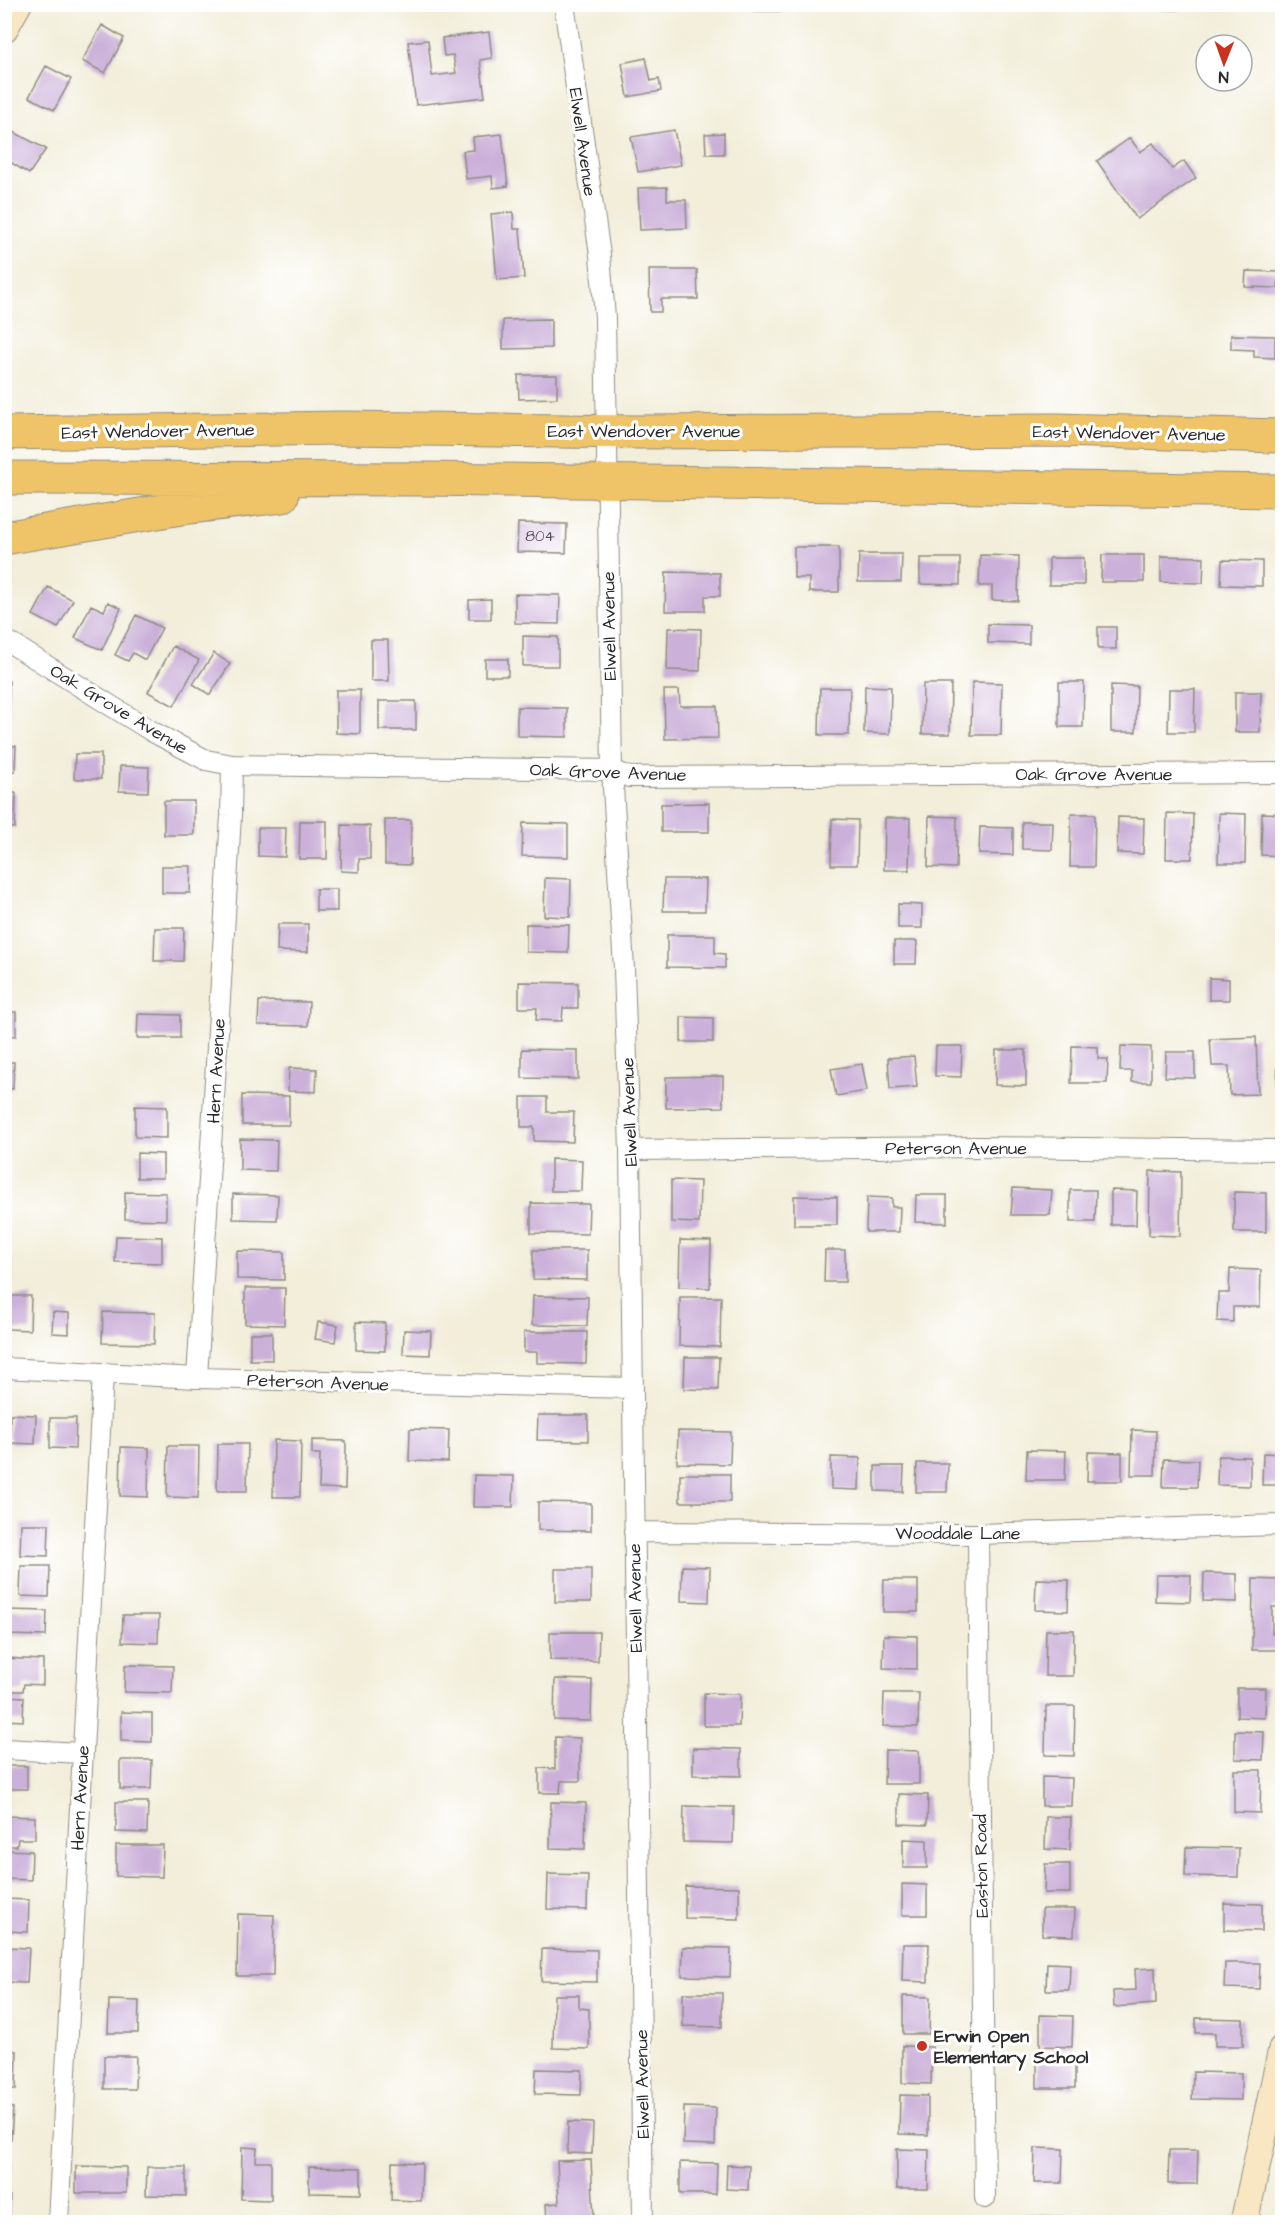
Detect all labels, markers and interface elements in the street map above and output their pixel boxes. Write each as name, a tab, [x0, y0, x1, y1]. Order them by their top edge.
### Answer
north arrow	[1194, 33, 1254, 93]
text: N	[1219, 66, 1229, 88]
street label: Elwell Avenue	[563, 86, 603, 198]
street label: East Wendover Avenue	[61, 417, 255, 446]
street label: East Wendover Avenue	[547, 419, 741, 444]
street label: East Wendover Avenue	[1032, 419, 1226, 448]
house number: 804	[525, 526, 555, 547]
street label: Elwell Avenue	[596, 571, 623, 681]
street label: Oak Grove Avenue	[45, 658, 193, 761]
street label: Oak Grove Avenue	[529, 757, 687, 788]
street label: Oak Grove Avenue	[1016, 762, 1173, 787]
street label: Hern Avenue	[201, 1018, 232, 1124]
street label: Elwell Avenue	[615, 1057, 644, 1167]
street label: Peterson Avenue	[885, 1136, 1027, 1161]
street label: Peterson Avenue	[247, 1368, 390, 1397]
street label: Wooddale Lane	[896, 1521, 1021, 1546]
street label: Elwell Avenue	[622, 1543, 649, 1653]
street label: Hern Avenue	[65, 1745, 96, 1851]
street label: Easton Road	[968, 1814, 995, 1918]
place label: Erwin Open Elementary School	[934, 2024, 1089, 2071]
street label: Elwell Avenue	[629, 2029, 656, 2139]
marker: Erwin Open Elementary School	[915, 2039, 929, 2053]

